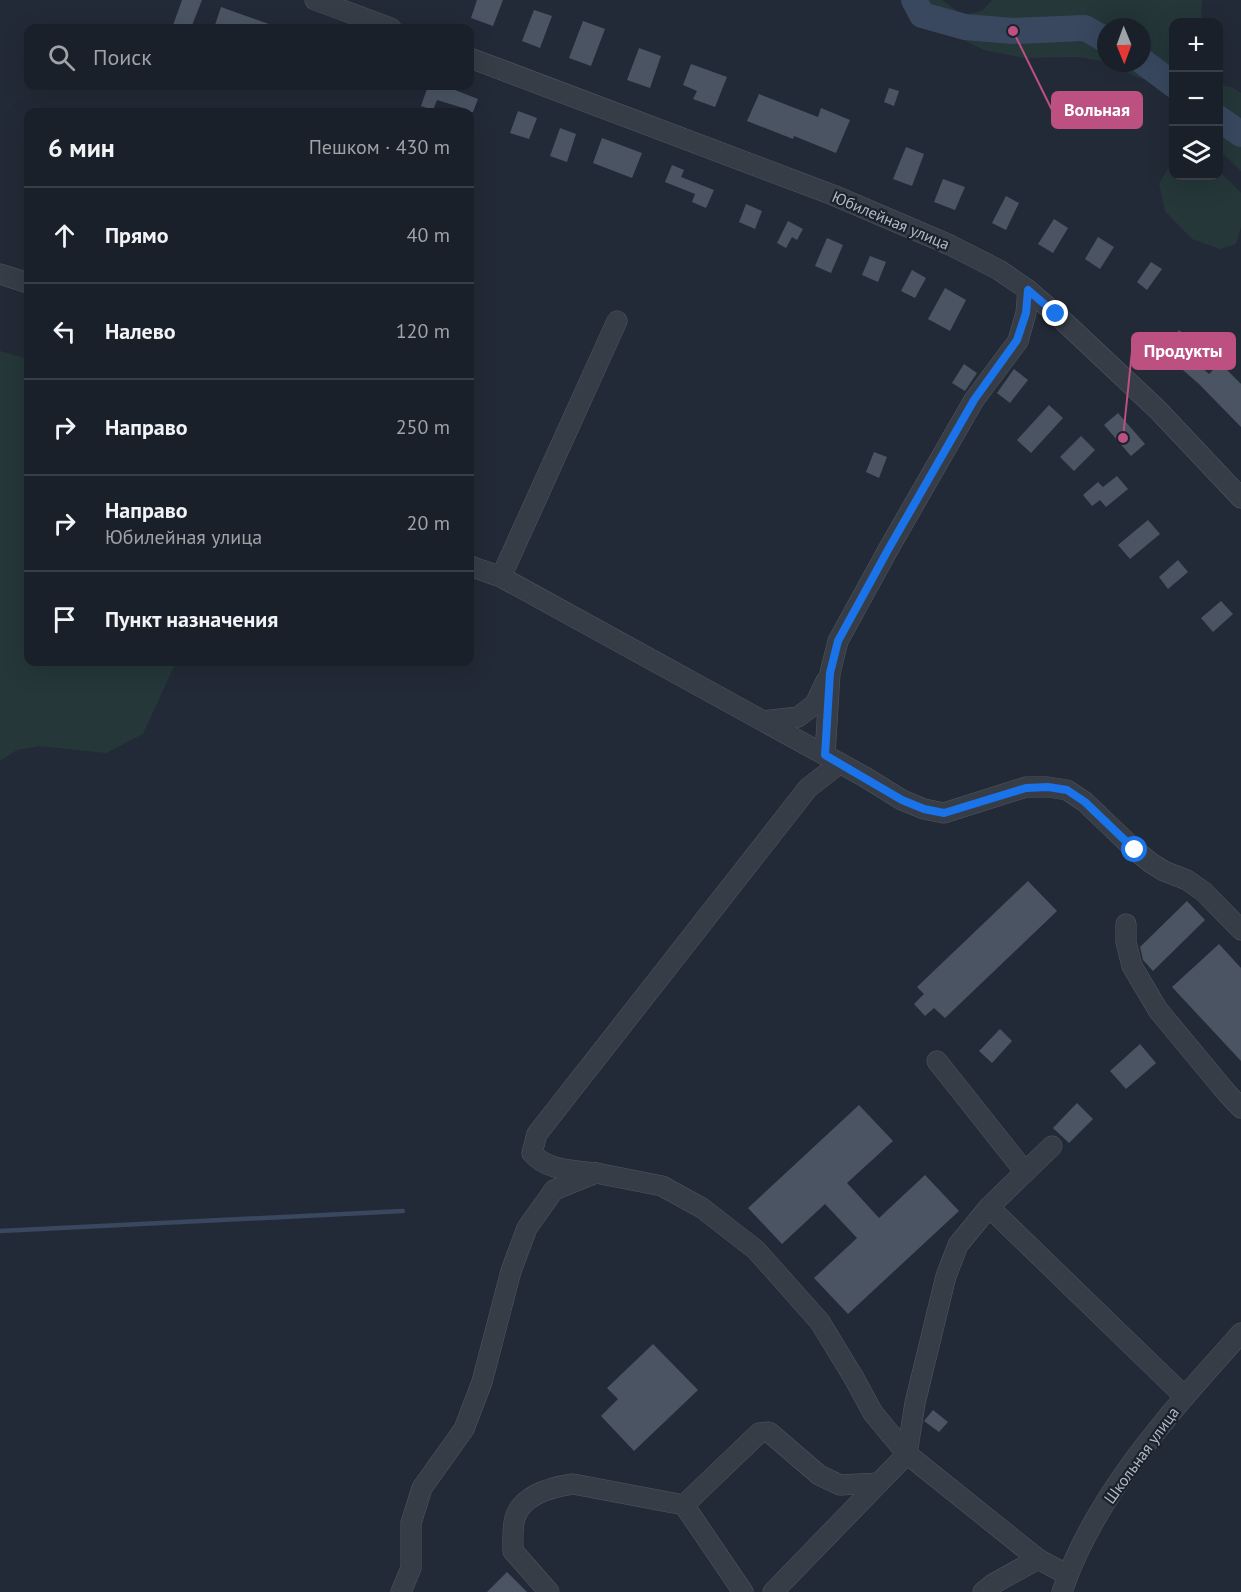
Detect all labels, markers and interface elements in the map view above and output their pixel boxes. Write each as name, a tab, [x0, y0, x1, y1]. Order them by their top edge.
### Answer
north arrow	[1097, 18, 1151, 72]
map controls	[1169, 18, 1223, 180]
button: +	[1169, 18, 1223, 72]
search box	[24, 24, 474, 90]
icon: search	[45, 41, 78, 74]
text: Поиск	[93, 43, 152, 71]
button: −	[1169, 72, 1223, 126]
callout: Вольная	[1052, 92, 1142, 128]
text: Вольная	[1064, 98, 1130, 121]
button: layers	[1169, 126, 1223, 180]
text: 6 мин	[48, 131, 115, 164]
text: Пешком · 430 m	[309, 134, 450, 160]
street label: Юбилейная улица	[829, 186, 953, 254]
icon: ahead	[48, 219, 81, 252]
text: Прямо	[105, 221, 168, 249]
text: 40 m	[407, 222, 450, 248]
route end	[1042, 300, 1068, 326]
icon: left	[48, 315, 81, 348]
text: Налево	[105, 317, 176, 345]
text: 120 m	[396, 318, 450, 344]
callout: Продукты	[1132, 333, 1235, 369]
text: Продукты	[1144, 339, 1222, 362]
icon: right	[48, 411, 81, 444]
text: Направо	[105, 413, 188, 441]
text: 250 m	[396, 414, 450, 440]
text: Направо	[105, 496, 188, 524]
icon: right	[48, 507, 81, 540]
text: 20 m	[407, 510, 450, 536]
text: Юбилейная улица	[105, 524, 262, 550]
icon: arrive	[48, 603, 81, 636]
text: Пункт назначения	[105, 605, 278, 633]
route start	[1121, 836, 1147, 862]
street label: Школьная улица	[1099, 1403, 1183, 1507]

